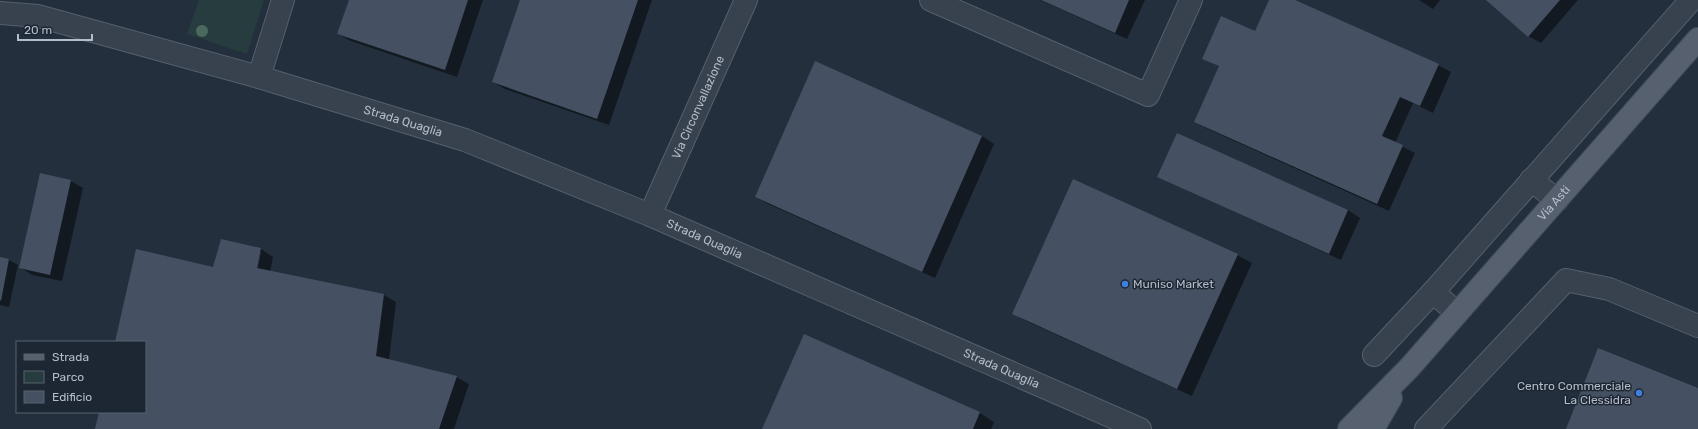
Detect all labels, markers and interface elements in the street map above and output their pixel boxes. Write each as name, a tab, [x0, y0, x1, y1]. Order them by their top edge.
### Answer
scale bar	[18, 16, 92, 42]
text: 20 m	[24, 23, 52, 37]
street label: Via Circonvallazione	[669, 53, 727, 161]
street label: Strada Quaglia	[362, 102, 444, 140]
street label: Via Asti	[1535, 183, 1573, 223]
street label: Strada Quaglia	[664, 216, 745, 262]
place label: Muniso Market	[1133, 277, 1214, 291]
marker: Muniso Market	[1120, 279, 1130, 289]
legend	[16, 341, 146, 413]
street label: Strada Quaglia	[961, 346, 1042, 391]
text: Strada	[52, 350, 89, 364]
text: Parco	[52, 370, 84, 384]
place label: Centro Commerciale La Clessidra	[1517, 379, 1631, 407]
marker: Centro Commerciale La Clessidra	[1634, 388, 1644, 398]
text: Edificio	[52, 390, 92, 404]

